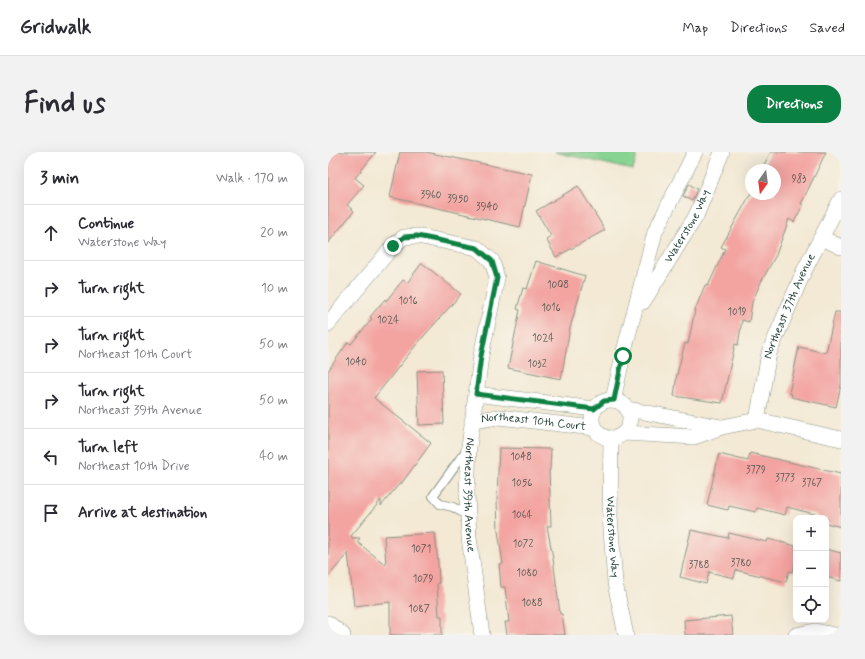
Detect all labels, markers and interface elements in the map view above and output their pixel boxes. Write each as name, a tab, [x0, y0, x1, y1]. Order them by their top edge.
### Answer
text: Gridwalk	[20, 15, 91, 40]
text: Map	[682, 19, 708, 37]
text: Directions	[730, 19, 788, 37]
text: Saved	[810, 19, 845, 37]
button: Directions	[747, 85, 841, 123]
text: Find us	[24, 86, 105, 123]
north arrow	[745, 164, 781, 200]
text: 3 min	[40, 167, 79, 189]
text: Walk · 170 m	[216, 170, 288, 187]
house number: 983	[792, 172, 806, 186]
street label: Waterstone Way	[661, 187, 714, 266]
house number: 3960	[421, 189, 442, 202]
house number: 3950	[447, 193, 469, 206]
house number: 3940	[476, 201, 498, 214]
text: Continue	[78, 214, 134, 234]
icon: ahead	[40, 222, 62, 244]
text: 20 m	[260, 224, 288, 241]
text: Waterstone Way	[78, 234, 166, 251]
route end	[384, 237, 402, 255]
street label: Northeast 37th Avenue	[760, 251, 820, 360]
icon: right	[40, 278, 62, 300]
text: Turn right	[78, 279, 145, 299]
house number: 1008	[547, 279, 569, 292]
text: 10 m	[261, 280, 288, 297]
house number: 1016	[398, 295, 418, 308]
house number: 1016	[541, 302, 561, 315]
house number: 1019	[728, 306, 747, 319]
house number: 1024	[377, 314, 399, 327]
text: Turn right	[78, 326, 145, 346]
house number: 1024	[532, 332, 554, 345]
icon: right	[40, 334, 62, 356]
text: 50 m	[259, 336, 288, 353]
text: Northeast 10th Court	[78, 346, 192, 363]
route start	[614, 347, 632, 365]
house number: 1040	[345, 356, 367, 369]
house number: 1032	[527, 358, 547, 371]
text: Turn right	[78, 382, 145, 402]
icon: right	[40, 390, 62, 412]
text: 50 m	[259, 392, 288, 409]
text: Northeast 39th Avenue	[78, 402, 202, 419]
street label: Northeast 10th Court	[480, 409, 587, 435]
street label: Northeast 39th Avenue	[459, 437, 479, 553]
text: Turn left	[78, 438, 138, 458]
icon: left	[40, 446, 62, 468]
text: 40 m	[259, 448, 288, 465]
house number: 1048	[510, 451, 532, 464]
text: Northeast 10th Drive	[78, 458, 190, 475]
house number: 3779	[746, 464, 766, 477]
house number: 3773	[775, 472, 795, 485]
house number: 1056	[512, 477, 532, 490]
house number: 3767	[802, 477, 822, 490]
street label: Waterstone Way	[602, 496, 623, 578]
icon: arrive	[40, 502, 62, 524]
text: Arrive at destination	[78, 503, 207, 523]
house number: 1064	[512, 509, 533, 522]
map controls	[793, 515, 829, 623]
button: +	[793, 515, 829, 551]
house number: 1072	[513, 538, 533, 551]
house number: 1071	[411, 543, 431, 556]
button: −	[793, 551, 829, 587]
house number: 3780	[731, 557, 752, 570]
house number: 3788	[689, 559, 709, 572]
house number: 1080	[516, 567, 538, 580]
house number: 1079	[413, 573, 433, 586]
button: locate	[793, 587, 829, 623]
house number: 1088	[521, 597, 543, 610]
house number: 1087	[408, 603, 430, 616]

